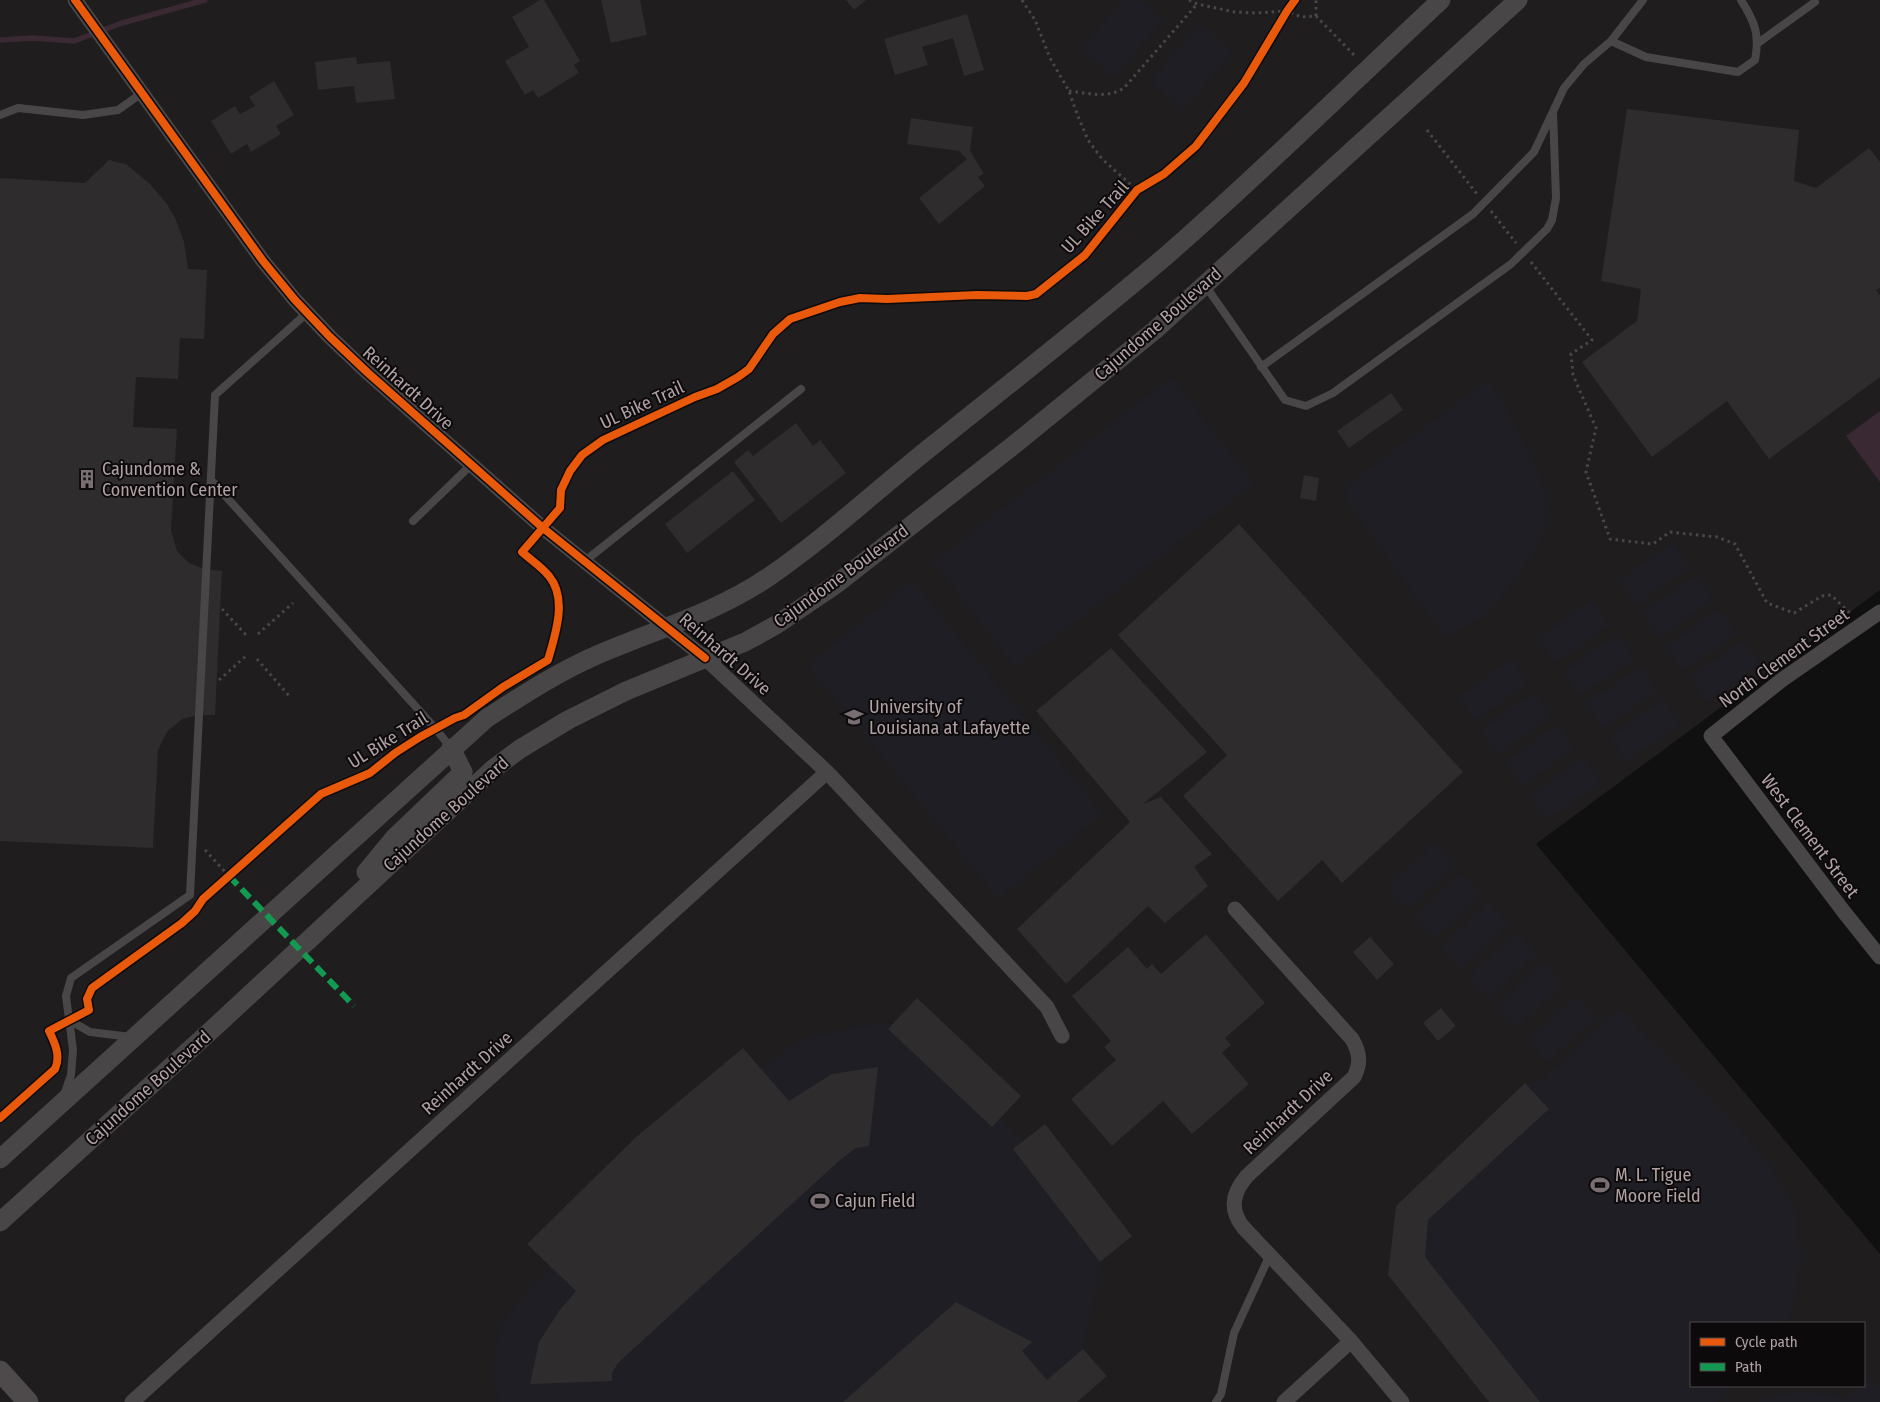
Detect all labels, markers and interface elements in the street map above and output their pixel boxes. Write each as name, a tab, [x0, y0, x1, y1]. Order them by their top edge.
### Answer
street label: UL Bike Trail	[1057, 176, 1133, 258]
street label: Cajundome Boulevard	[1090, 263, 1226, 385]
street label: Reinhardt Drive	[358, 342, 458, 435]
street label: UL Bike Trail	[596, 376, 688, 434]
place label: Cajundome & Convention Center	[102, 458, 238, 501]
building icon: Cajundome & Convention Center	[76, 468, 98, 490]
street label: Cajundome Boulevard	[769, 520, 913, 632]
street label: North Clement Street	[1715, 603, 1853, 713]
street label: Reinhardt Drive	[675, 608, 775, 700]
place label: University of Louisiana at Lafayette	[869, 696, 1030, 739]
school or university icon: University of Louisiana at Lafayette	[843, 706, 865, 728]
street label: UL Bike Trail	[344, 707, 432, 773]
street label: Cajundome Boulevard	[379, 752, 513, 876]
street label: West Clement Street	[1756, 770, 1864, 902]
street label: Cajundome Boulevard	[81, 1026, 215, 1150]
street label: Reinhardt Drive	[417, 1026, 517, 1119]
street label: Reinhardt Drive	[1239, 1065, 1337, 1159]
place label: M. L. Tigue Moore Field	[1615, 1164, 1701, 1207]
sports icon: M. L. Tigue Moore Field	[1589, 1174, 1611, 1196]
sports icon: Cajun Field	[809, 1190, 831, 1212]
place label: Cajun Field	[835, 1190, 915, 1212]
legend	[1690, 1322, 1865, 1387]
text: Cycle path	[1735, 1333, 1798, 1351]
text: Path	[1735, 1358, 1762, 1376]

